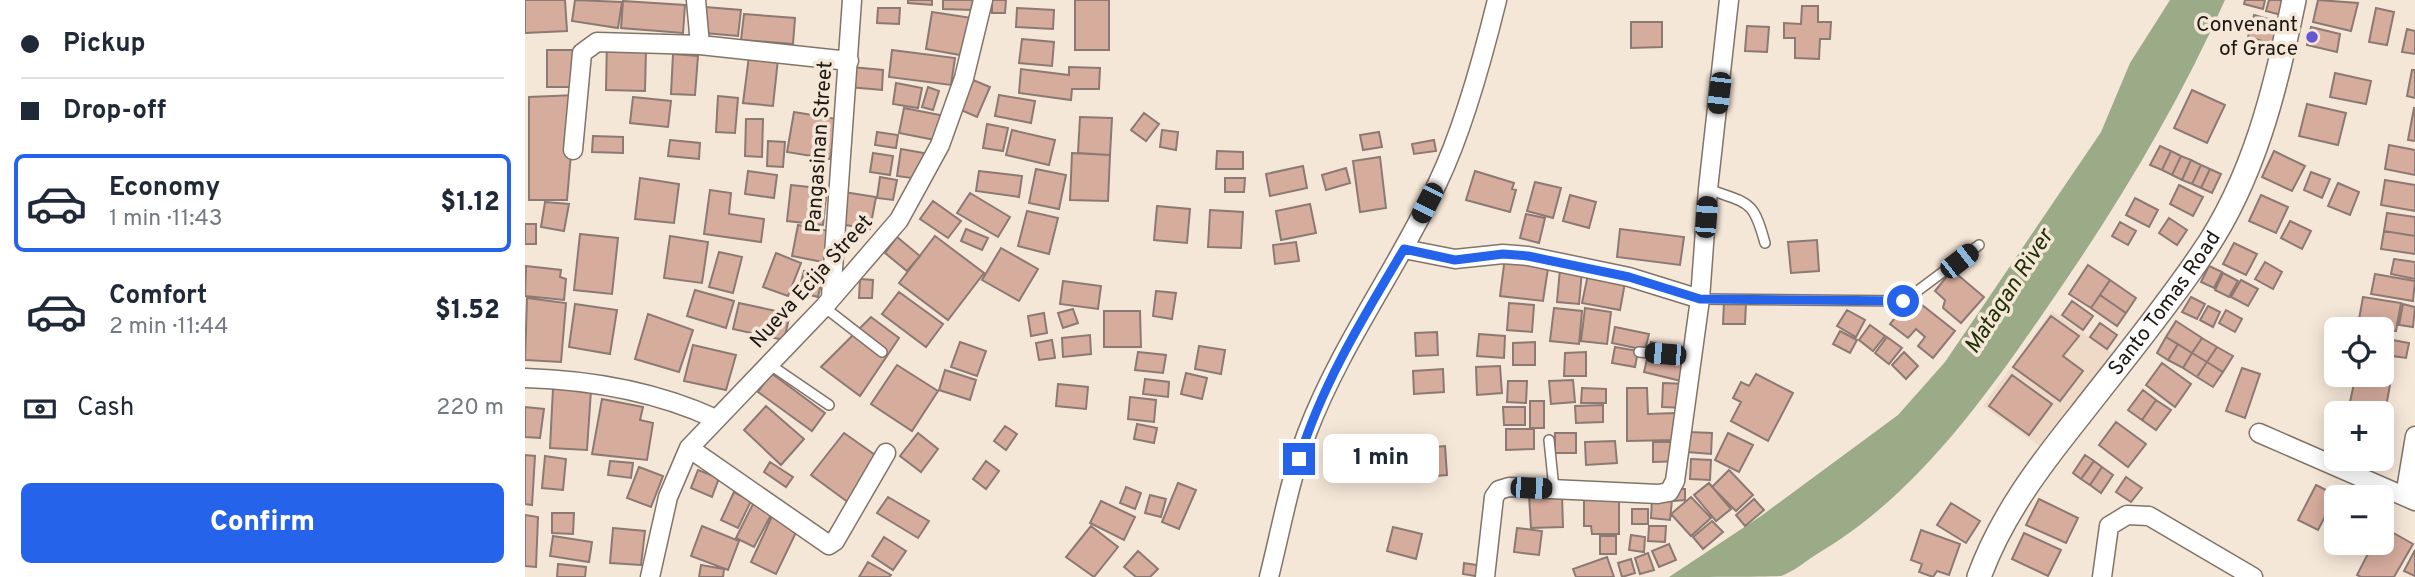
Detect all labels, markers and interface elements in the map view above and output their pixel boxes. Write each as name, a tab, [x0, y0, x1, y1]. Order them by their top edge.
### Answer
place label: Convenant of Grace	[2196, 12, 2298, 63]
text: Pickup	[63, 28, 146, 61]
marker: Convenant of Grace	[2304, 29, 2320, 45]
street label: Pangasinan Street	[801, 60, 839, 234]
car	[1707, 71, 1732, 115]
text: Drop-off	[63, 95, 166, 128]
icon: car	[25, 172, 88, 235]
text: Economy	[109, 172, 220, 205]
car	[1409, 180, 1446, 226]
text: $1.12	[440, 187, 500, 220]
car	[1695, 195, 1718, 239]
text: 1 min · 11:43	[109, 205, 223, 234]
street label: Nueva Ecija Street	[745, 209, 879, 355]
water label: Matagan River	[1959, 222, 2062, 360]
street label: Santo Tomas Road	[2102, 226, 2227, 381]
car	[1936, 240, 1983, 282]
icon: car	[25, 280, 88, 343]
text: Comfort	[109, 280, 207, 313]
route start	[1887, 285, 1919, 317]
text: $1.52	[435, 295, 500, 328]
text: 2 min · 11:44	[109, 313, 228, 342]
map controls	[2324, 317, 2394, 555]
button: locate	[2324, 317, 2394, 387]
car	[1644, 342, 1687, 366]
icon: cash	[21, 390, 59, 428]
text: Cash	[77, 392, 134, 425]
text: 220 m	[436, 394, 504, 423]
button: +	[2324, 401, 2394, 471]
callout: 1 min	[1323, 434, 1439, 484]
route end	[1283, 443, 1315, 475]
text: 1 min	[1353, 444, 1409, 473]
car	[1510, 477, 1553, 499]
button: Confirm	[21, 483, 504, 563]
button: −	[2324, 485, 2394, 555]

